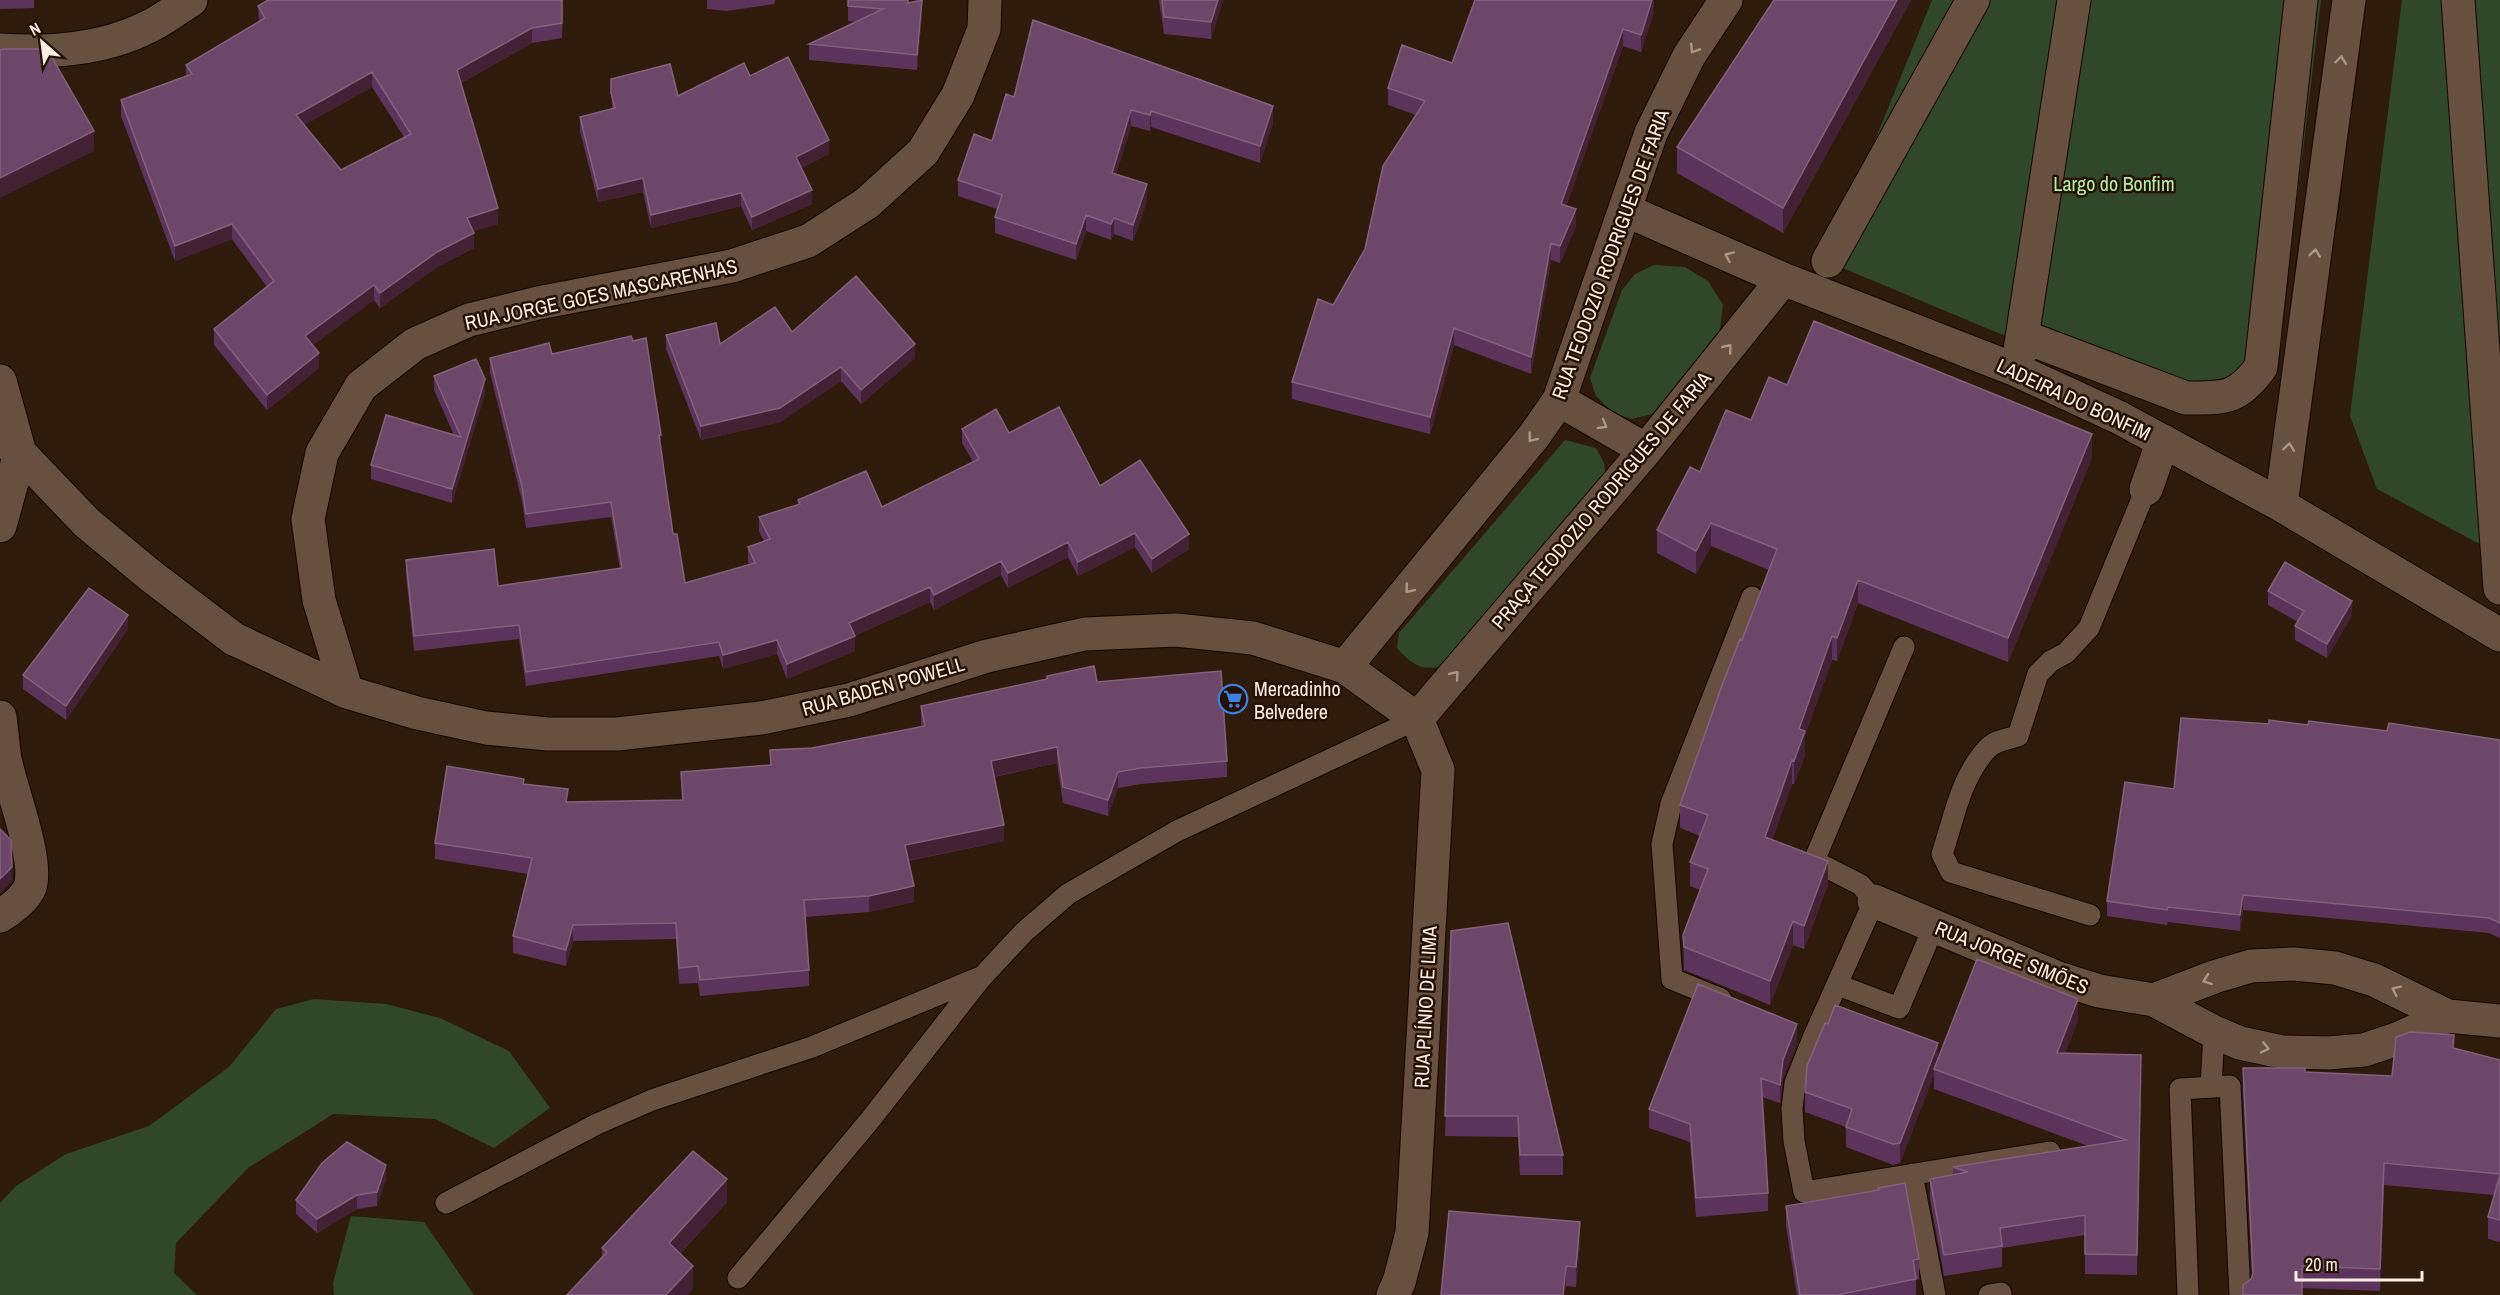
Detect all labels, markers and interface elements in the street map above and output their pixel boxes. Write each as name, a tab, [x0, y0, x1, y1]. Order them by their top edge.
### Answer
north arrow	[12, 12, 72, 72]
text: N	[26, 17, 44, 41]
one-way arrow	[1689, 43, 1701, 53]
one-way arrow	[2334, 56, 2346, 65]
street label: RUA TEODOZIO RODRIGUES DE FARIA	[1545, 105, 1675, 403]
park label: Largo do Bonfim	[2053, 170, 2175, 197]
one-way arrow	[2308, 249, 2320, 258]
one-way arrow	[1725, 251, 1736, 263]
street label: RUA JORGE GOES MASCARENHAS	[462, 252, 740, 336]
one-way arrow	[1721, 344, 1732, 355]
street label: LADEIRA DO BONFIM	[1993, 352, 2155, 446]
street label: PRAÇA TEODOZIO RODRIGUES DE FARIA	[1485, 365, 1717, 635]
one-way arrow	[1596, 418, 1607, 429]
one-way arrow	[1528, 431, 1539, 442]
one-way arrow	[2283, 442, 2295, 451]
one-way arrow	[1405, 582, 1416, 593]
street label: RUA BADEN POWELL	[799, 650, 967, 722]
one-way arrow	[1448, 671, 1459, 682]
place label: Mercadinho Belvedere	[1254, 675, 1341, 725]
supermarket icon: Mercadinho Belvedere	[1217, 683, 1249, 715]
street label: RUA JORGE SIMÕES	[1931, 914, 2093, 1000]
street label: RUA PLÍNIO DE LIMA	[1407, 925, 1443, 1089]
one-way arrow	[2202, 972, 2213, 985]
one-way arrow	[2391, 986, 2402, 998]
one-way arrow	[2259, 1041, 2269, 1054]
scale bar	[2296, 1244, 2422, 1282]
text: 20 m	[2305, 1252, 2338, 1277]

